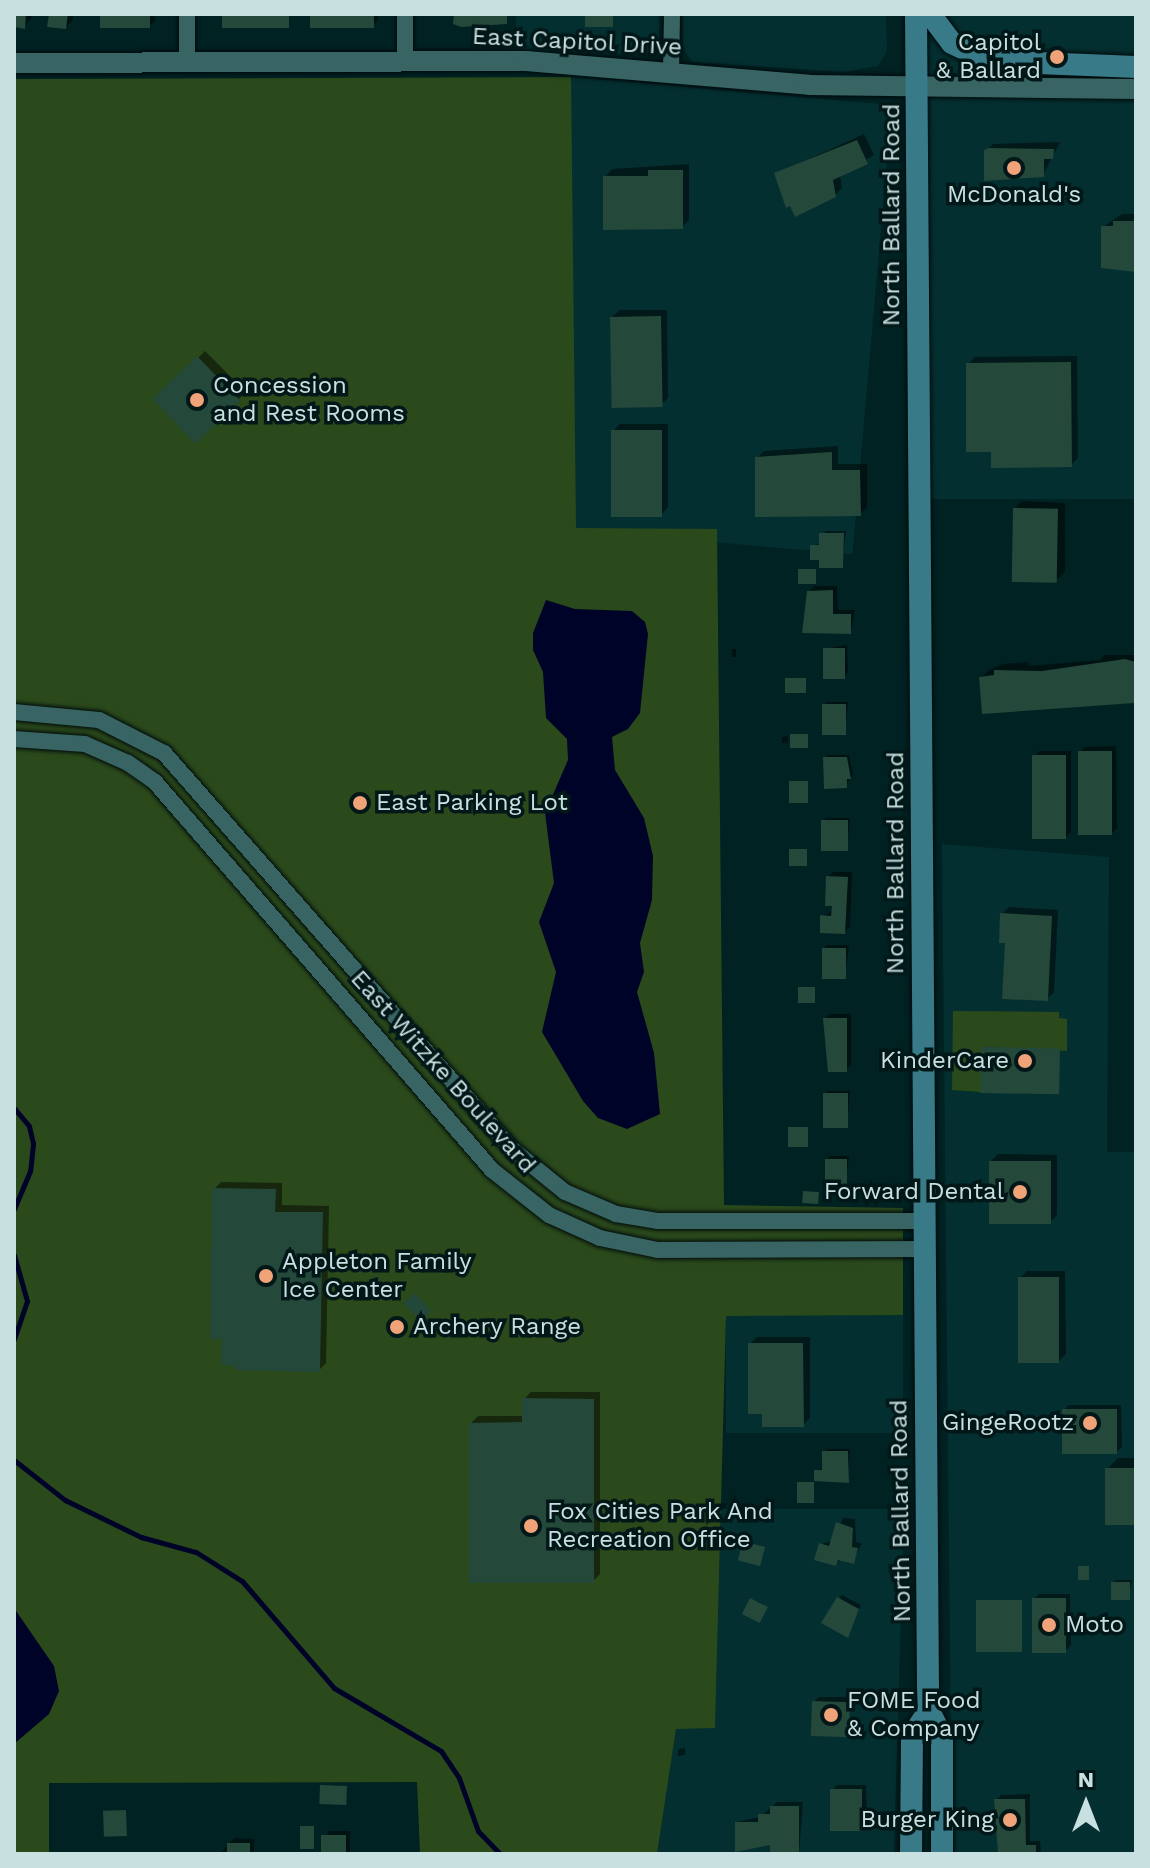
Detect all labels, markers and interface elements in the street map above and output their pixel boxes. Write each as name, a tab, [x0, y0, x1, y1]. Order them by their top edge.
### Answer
street label: East Capitol Drive	[471, 22, 683, 62]
place label: Capitol & Ballard	[936, 29, 1041, 85]
marker: Capitol & Ballard	[1048, 48, 1066, 66]
street label: North Ballard Road	[878, 104, 906, 326]
marker: McDonald's	[1005, 159, 1023, 177]
place label: McDonald's	[947, 181, 1081, 209]
place label: Concession and Rest Rooms	[213, 372, 405, 428]
marker: Concession and Rest Rooms	[188, 391, 206, 409]
street label: North Ballard Road	[882, 752, 910, 974]
place label: East Parking Lot	[376, 789, 568, 817]
marker: East Parking Lot	[351, 794, 369, 812]
street label: East Witzke Boulevard	[344, 965, 542, 1179]
place label: KinderCare	[880, 1047, 1009, 1075]
marker: KinderCare	[1016, 1052, 1034, 1070]
place label: Forward Dental	[824, 1178, 1004, 1206]
marker: Forward Dental	[1011, 1183, 1029, 1201]
place label: Appleton Family Ice Center	[282, 1248, 472, 1304]
marker: Appleton Family Ice Center	[257, 1267, 275, 1285]
place label: Archery Range	[413, 1313, 582, 1341]
marker: Archery Range	[388, 1318, 406, 1336]
street label: North Ballard Road	[885, 1399, 917, 1623]
place label: GingeRootz	[942, 1409, 1074, 1437]
marker: GingeRootz	[1081, 1414, 1099, 1432]
place label: Fox Cities Park And Recreation Office	[547, 1498, 775, 1554]
marker: Fox Cities Park And Recreation Office	[522, 1517, 540, 1535]
place label: Moto	[1065, 1611, 1124, 1639]
marker: Moto	[1040, 1616, 1058, 1634]
place label: FOME Food & Company	[847, 1687, 980, 1743]
marker: FOME Food & Company	[822, 1706, 840, 1724]
north arrow	[1046, 1764, 1126, 1844]
text: N	[1078, 1767, 1094, 1792]
place label: Burger King	[860, 1806, 994, 1834]
marker: Burger King	[1001, 1811, 1019, 1829]

